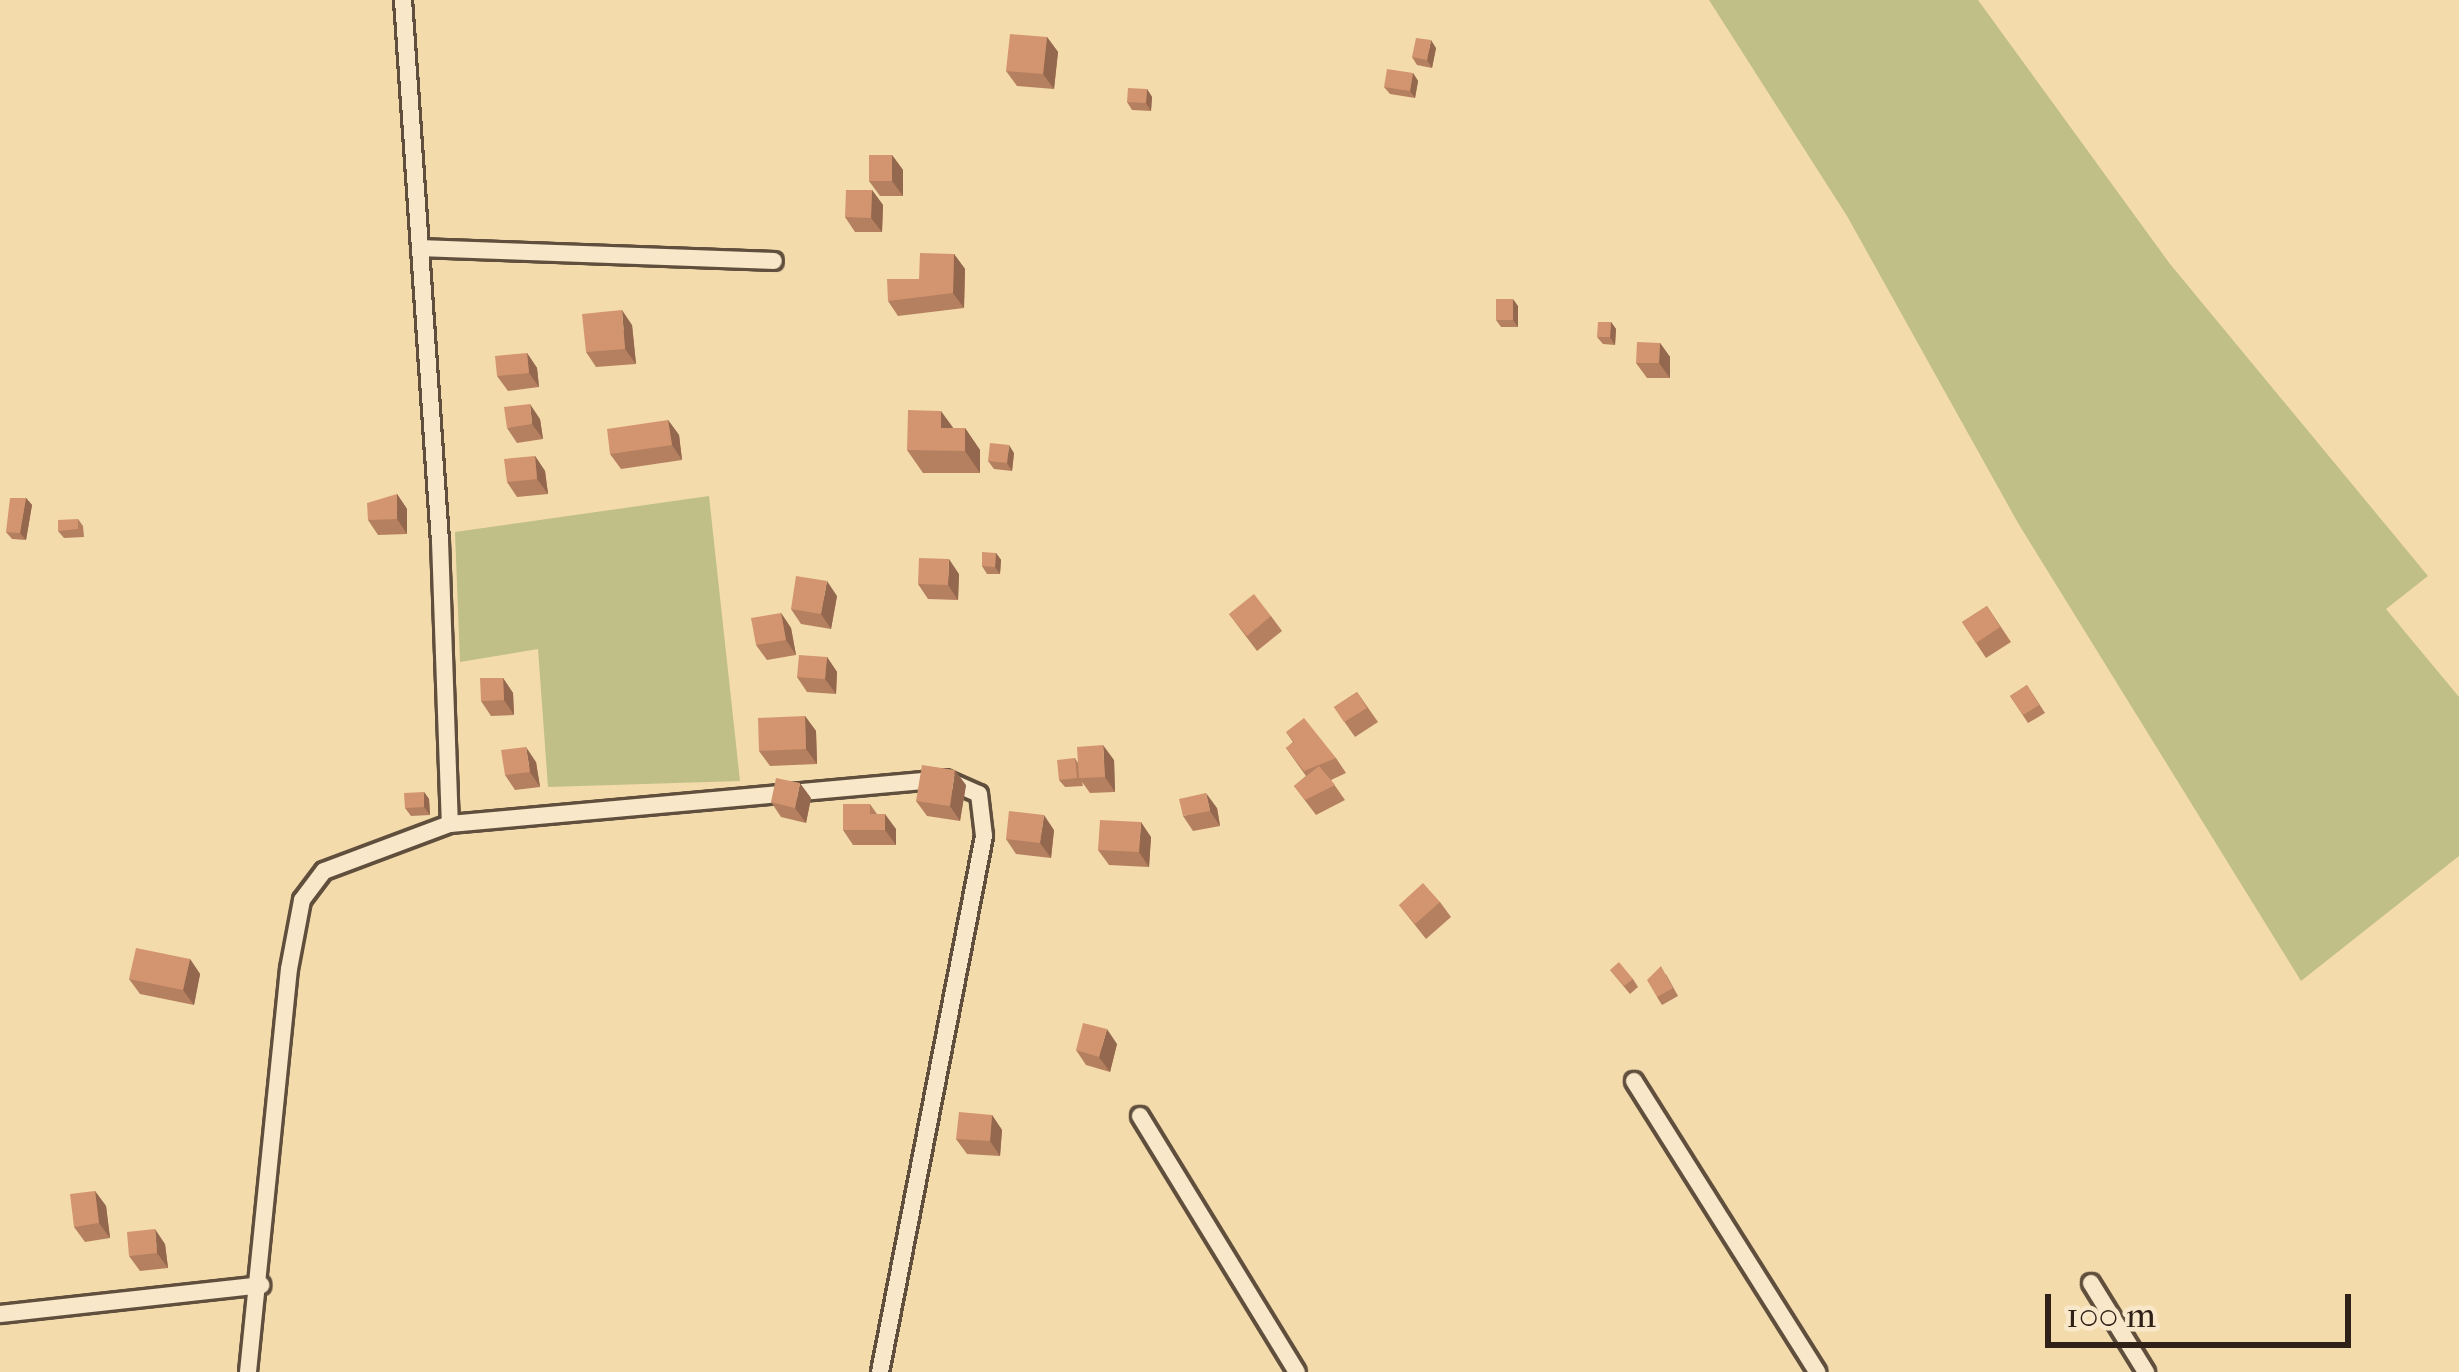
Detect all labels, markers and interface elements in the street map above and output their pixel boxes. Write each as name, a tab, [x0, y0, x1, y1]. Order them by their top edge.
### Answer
scale bar	[2051, 1270, 2357, 1344]
text: 100 m	[2066, 1294, 2156, 1336]

